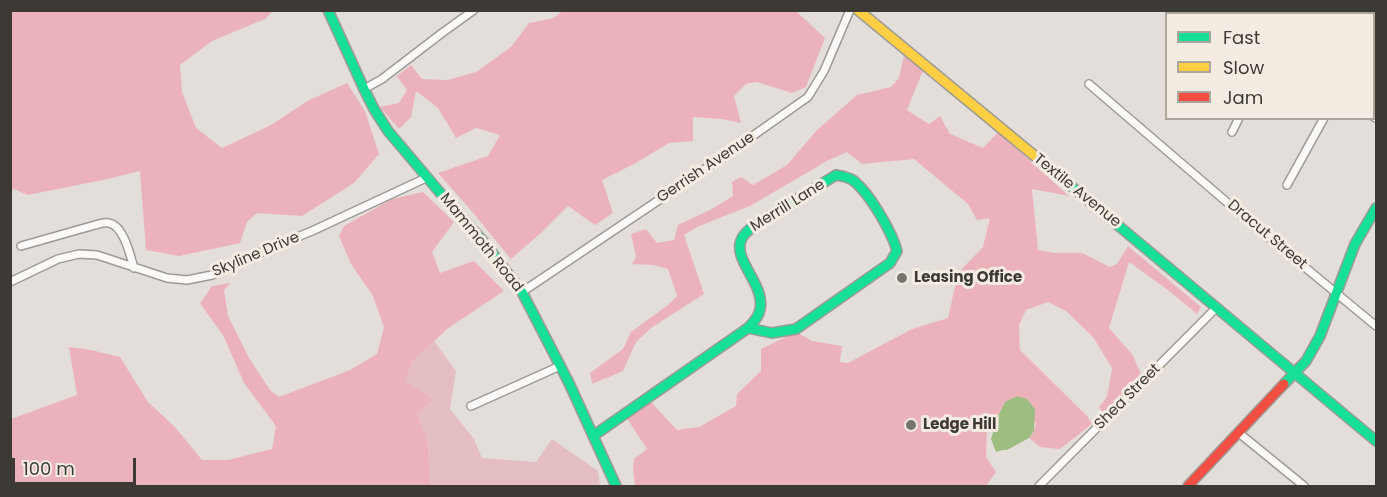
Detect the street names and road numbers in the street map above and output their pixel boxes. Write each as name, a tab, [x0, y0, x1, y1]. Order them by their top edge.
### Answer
street label: Gerrish Avenue	[654, 129, 758, 207]
street label: Textile Avenue	[1030, 150, 1124, 232]
street label: Merrill Lane	[748, 176, 828, 236]
street label: Mammoth Road	[436, 190, 526, 296]
street label: Dracut Street	[1224, 196, 1310, 274]
street label: Skyline Drive	[210, 229, 302, 281]
street label: Shea Street	[1091, 360, 1165, 434]

